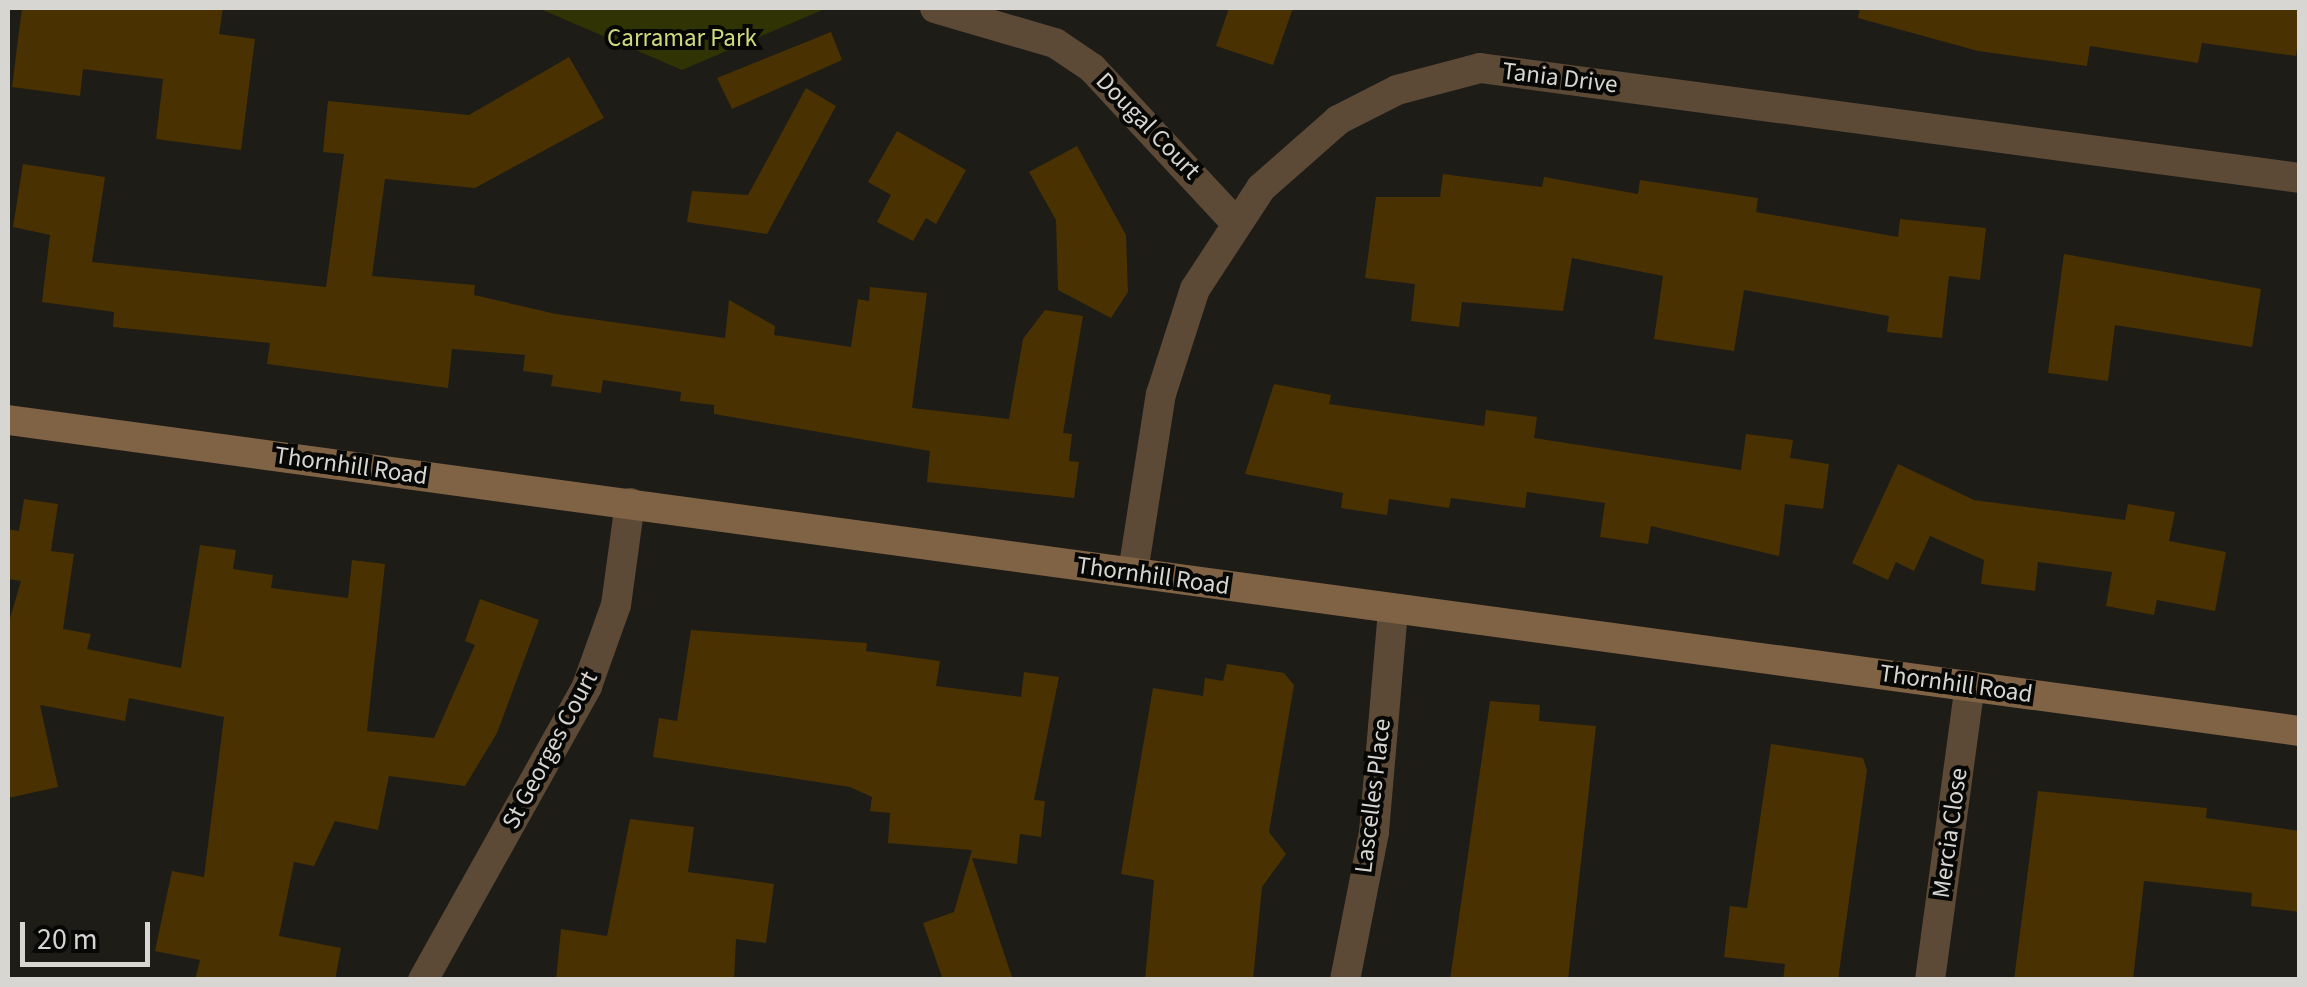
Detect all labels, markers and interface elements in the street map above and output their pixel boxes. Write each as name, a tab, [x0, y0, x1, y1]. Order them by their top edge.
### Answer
park label: Carramar Park	[607, 23, 757, 53]
street label: Tania Drive	[1501, 56, 1619, 100]
street label: Dougal Court	[1090, 66, 1206, 186]
street label: Thornhill Road	[273, 440, 429, 492]
street label: Thornhill Road	[1075, 550, 1231, 602]
street label: Thornhill Road	[1878, 658, 2034, 710]
street label: St Georges Court	[496, 666, 604, 834]
street label: Lascelles Place	[1349, 717, 1397, 875]
street label: Mercia Close	[1926, 766, 1974, 900]
scale bar	[25, 902, 155, 964]
text: 20 m	[37, 918, 98, 961]

